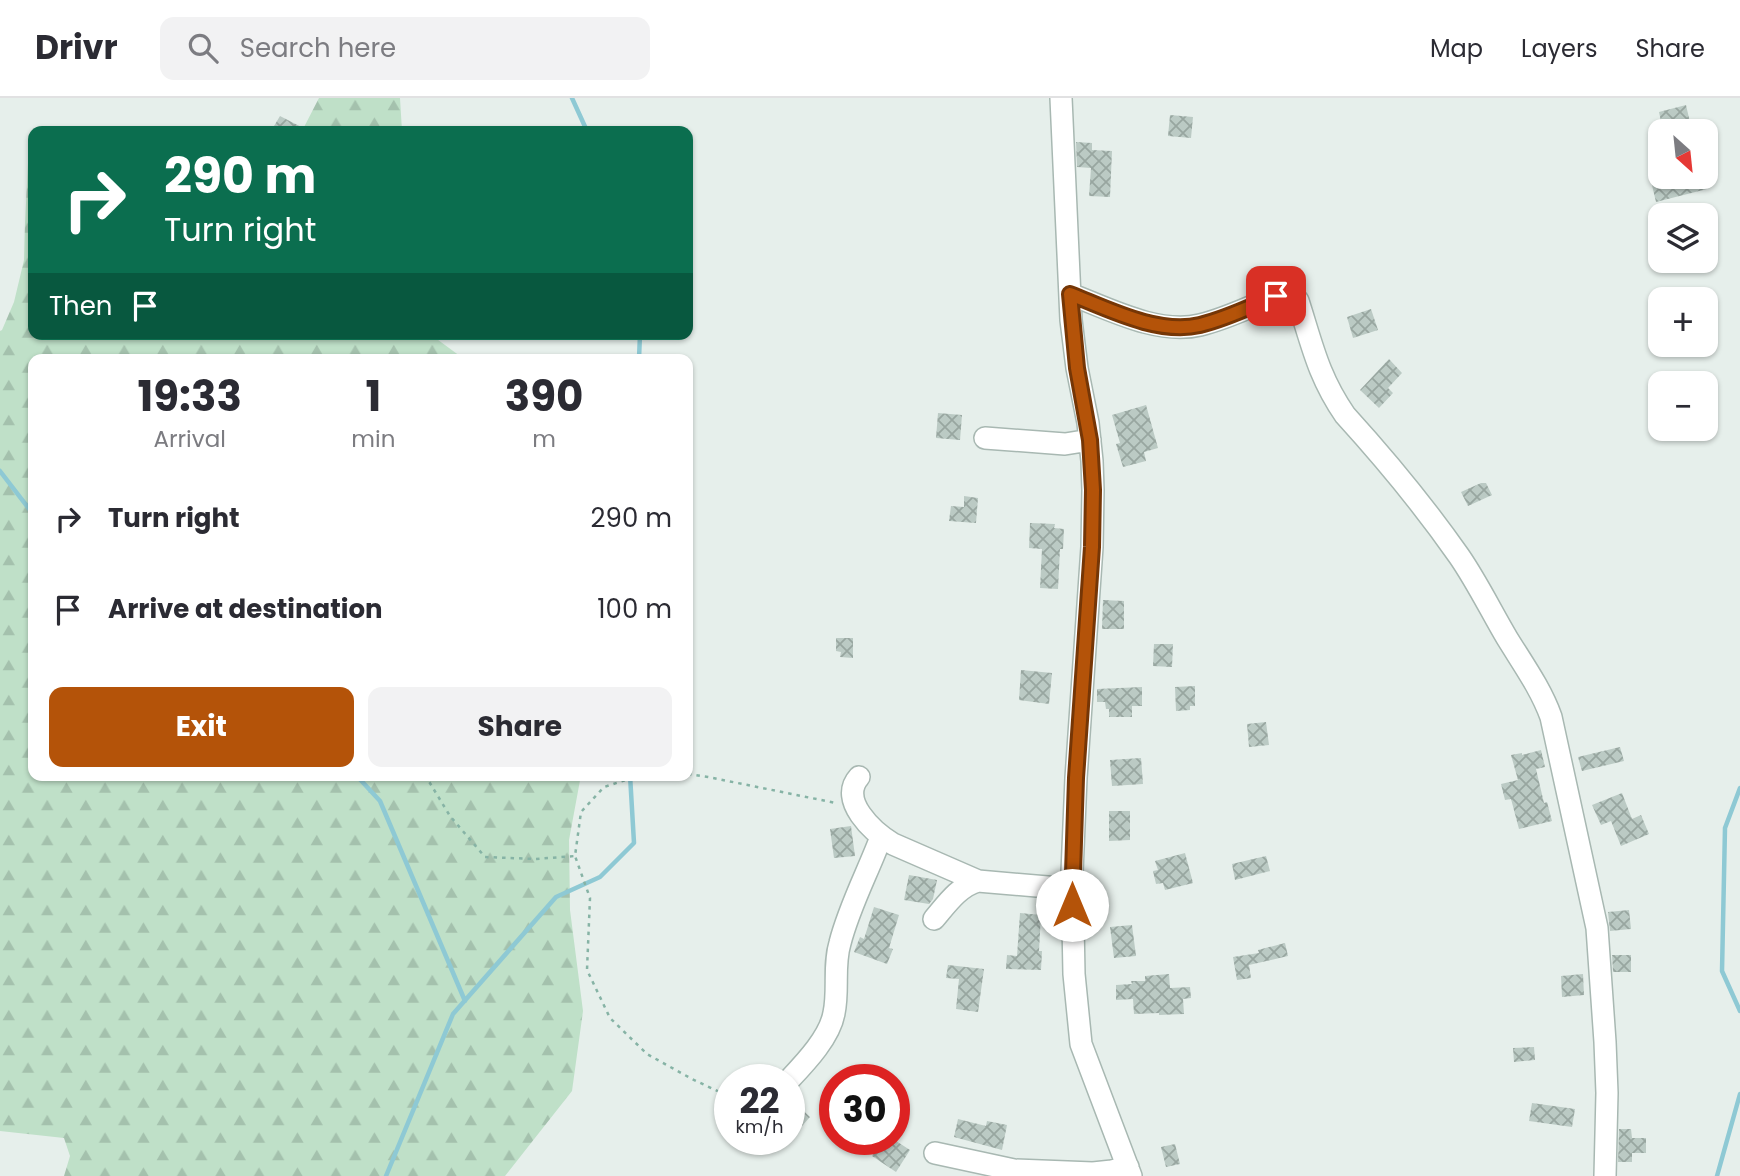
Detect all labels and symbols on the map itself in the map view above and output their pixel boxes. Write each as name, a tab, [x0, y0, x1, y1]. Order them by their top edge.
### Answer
north arrow	[1648, 119, 1718, 189]
pin	[1246, 266, 1306, 326]
position arrow	[1035, 868, 1109, 942]
speed limit sign: 30	[819, 1064, 910, 1155]

